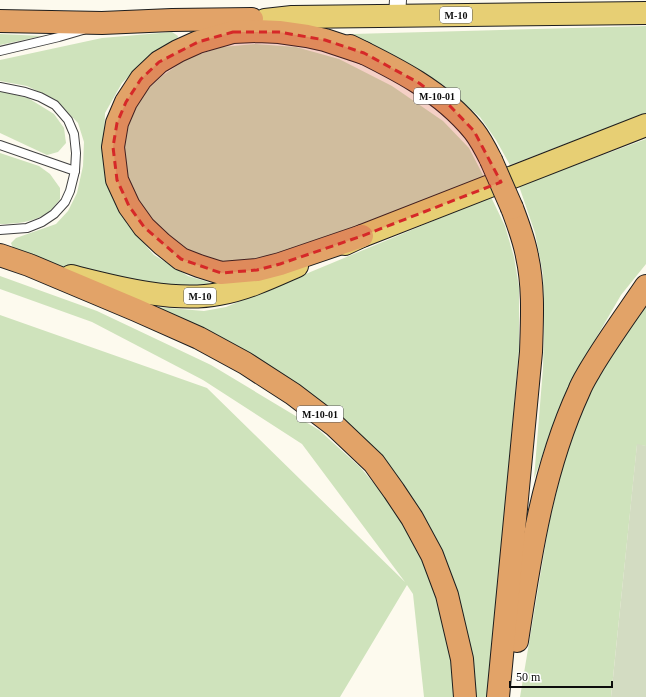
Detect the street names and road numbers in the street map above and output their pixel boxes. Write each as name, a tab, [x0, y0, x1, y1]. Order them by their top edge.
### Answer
road number: М-10	[440, 7, 472, 23]
road number: М-10-01	[414, 88, 460, 104]
road number: М-10	[184, 288, 216, 304]
road number: М-10-01	[297, 406, 343, 422]

